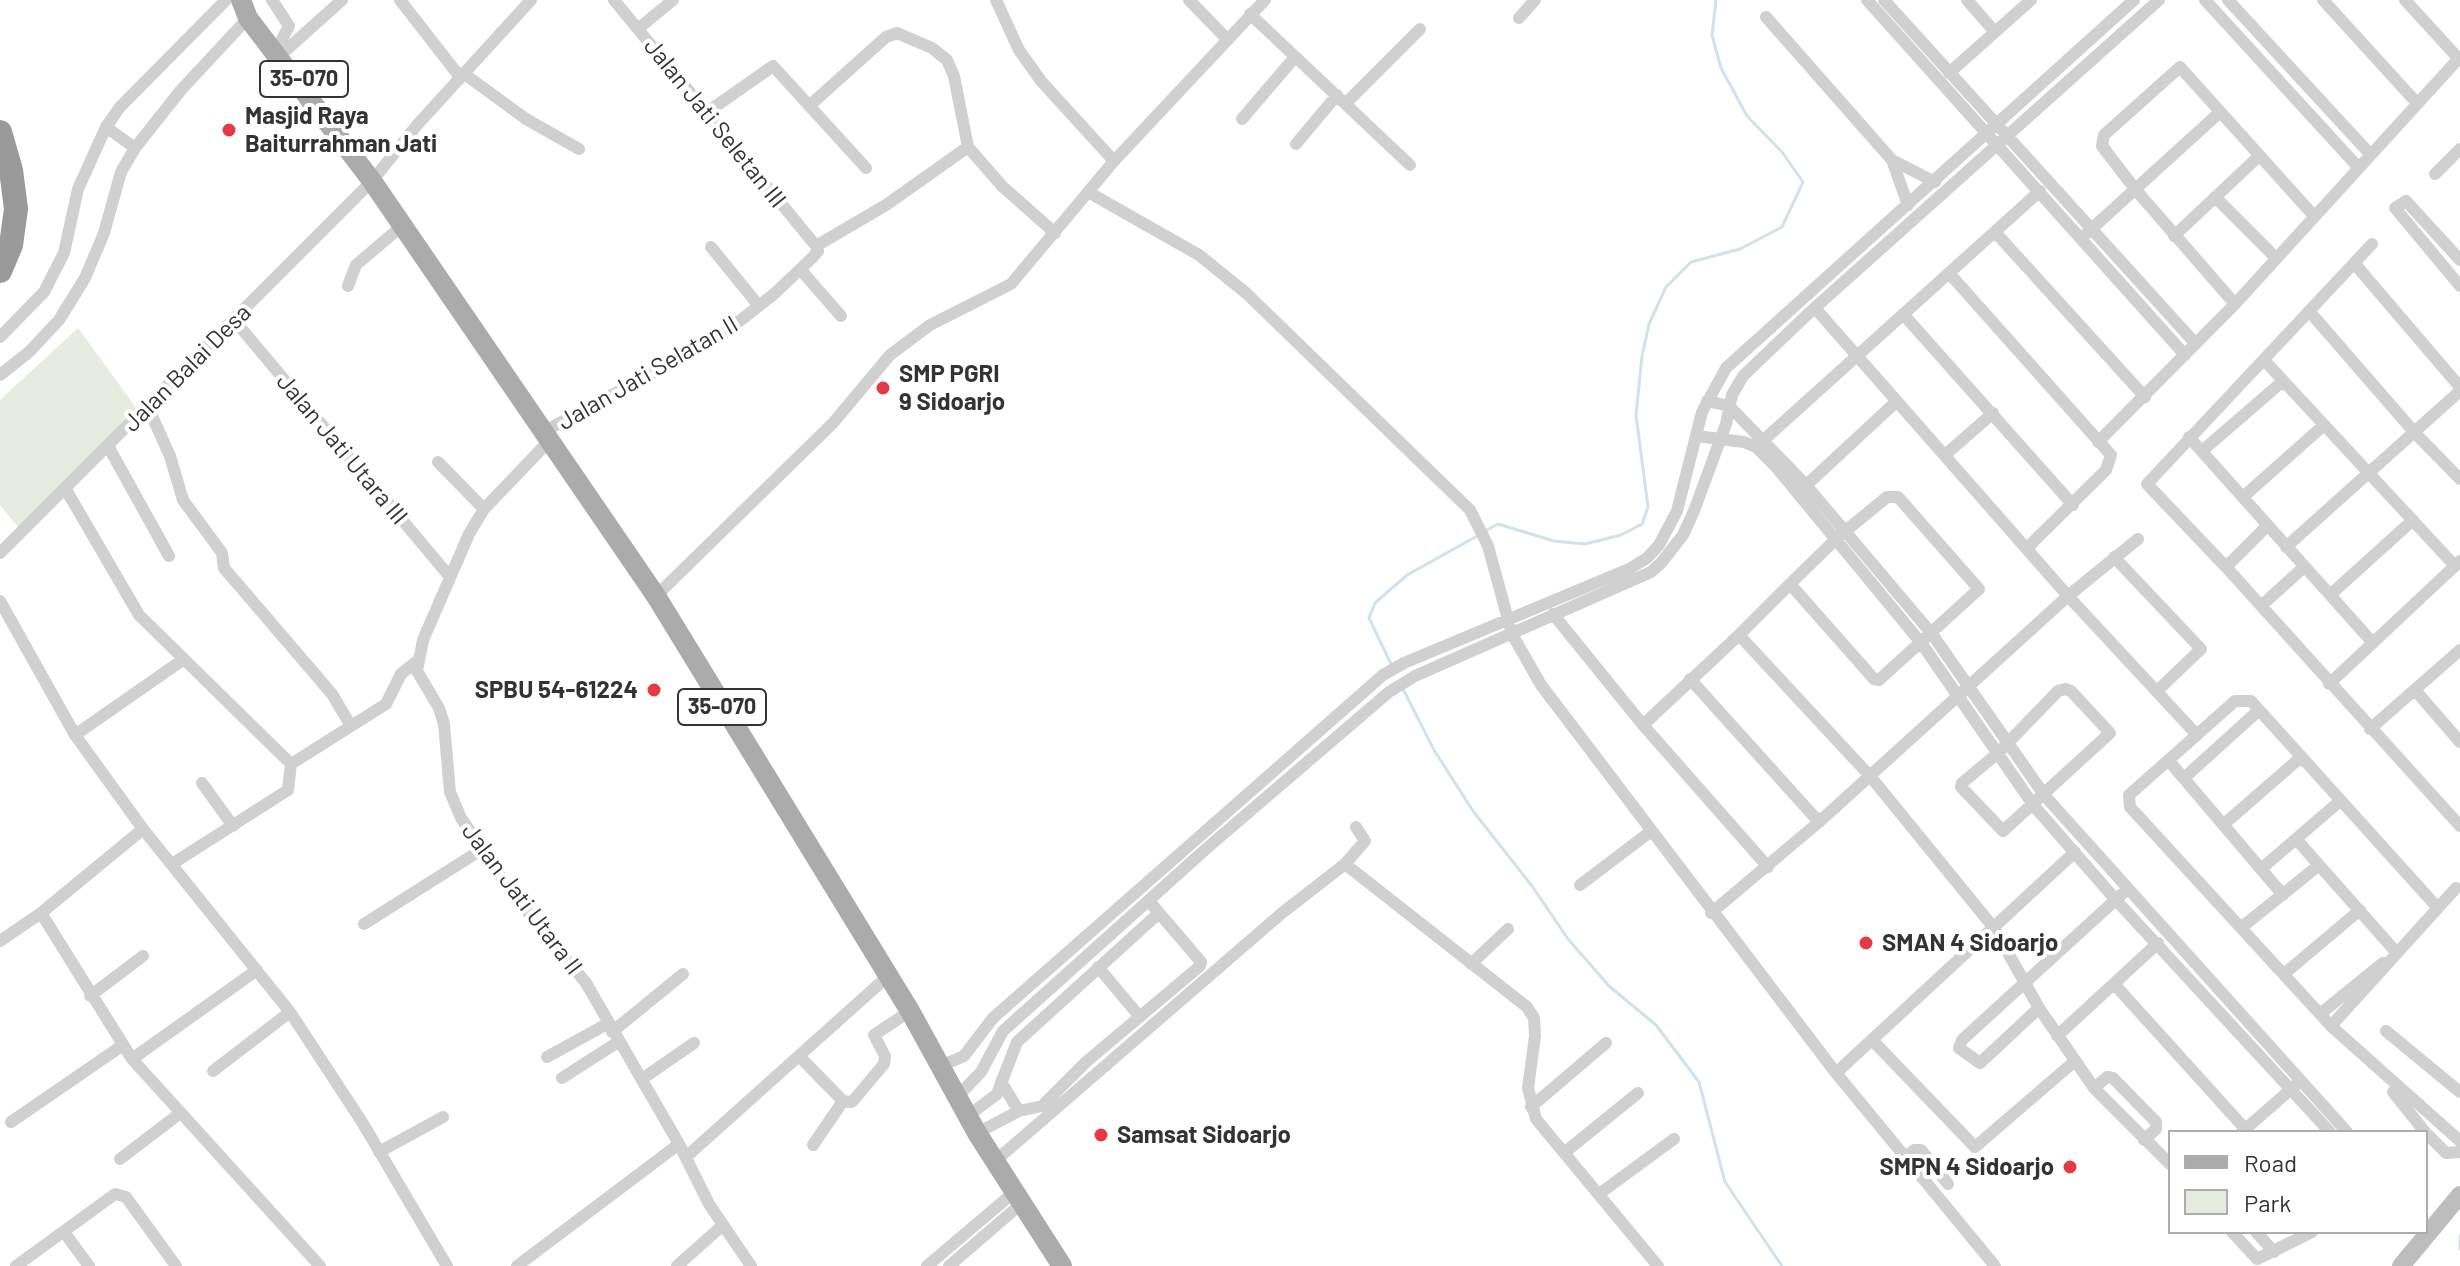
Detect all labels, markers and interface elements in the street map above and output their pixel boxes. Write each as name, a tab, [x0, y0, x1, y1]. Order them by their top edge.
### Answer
street label: Jalan Jati Seletan III	[638, 32, 792, 214]
road number: 35-070	[260, 61, 348, 97]
place label: Masjid Raya Baiturrahman Jati	[245, 102, 437, 158]
marker: Masjid Raya Baiturrahman Jati	[220, 121, 238, 139]
street label: Jalan Balai Desa	[117, 298, 257, 438]
street label: Jalan Jati Selatan II	[553, 310, 743, 436]
place label: SMP PGRI 9 Sidoarjo	[899, 360, 1005, 416]
street label: Jalan Jati Utara III	[270, 368, 414, 530]
marker: SMP PGRI 9 Sidoarjo	[874, 379, 892, 397]
place label: SPBU 54-61224	[475, 676, 638, 704]
marker: SPBU 54-61224	[645, 681, 663, 699]
road number: 35-070	[678, 689, 766, 725]
street label: Jalan Jati Utara II	[456, 818, 588, 980]
place label: SMAN 4 Sidoarjo	[1882, 929, 2058, 957]
marker: SMAN 4 Sidoarjo	[1857, 934, 1875, 952]
place label: Samsat Sidoarjo	[1117, 1121, 1291, 1149]
marker: Samsat Sidoarjo	[1092, 1126, 1110, 1144]
legend	[2168, 1130, 2428, 1234]
text: Road	[2244, 1148, 2297, 1177]
place label: SMPN 4 Sidoarjo	[1879, 1153, 2054, 1181]
marker: SMPN 4 Sidoarjo	[2061, 1158, 2079, 1176]
text: Park	[2244, 1188, 2291, 1217]

